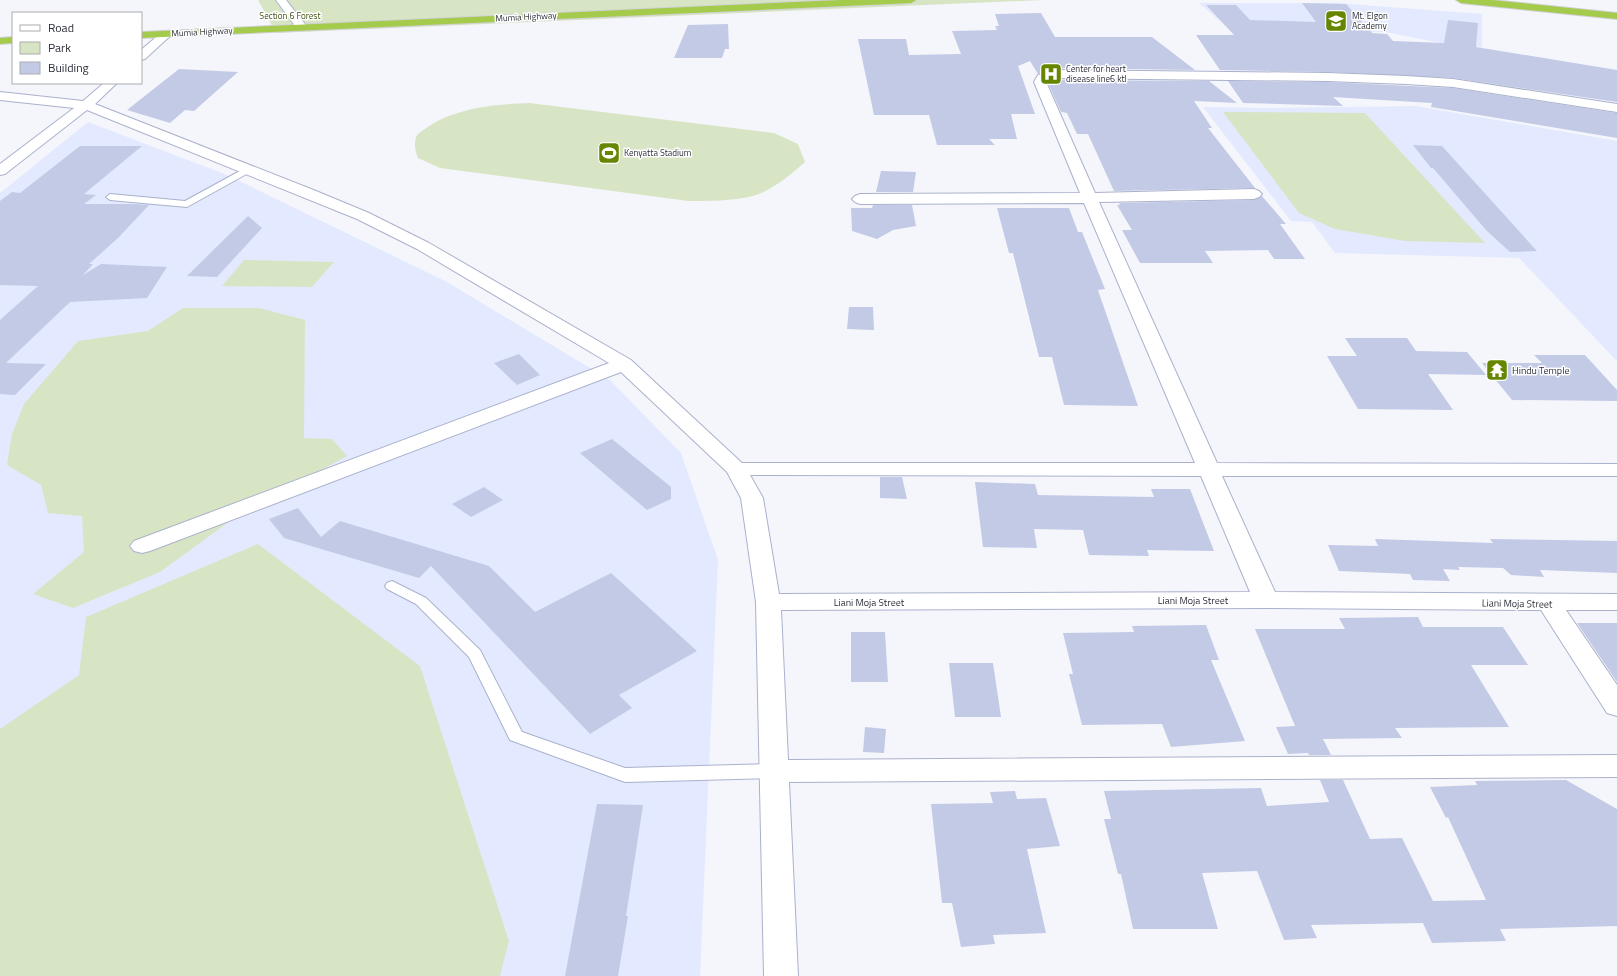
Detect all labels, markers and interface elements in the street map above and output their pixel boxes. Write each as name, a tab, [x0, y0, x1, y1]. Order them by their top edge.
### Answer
street label: Mumia Highway	[495, 8, 558, 25]
school or university icon: Mt. Elgon Academy	[1323, 8, 1349, 34]
park label: Section 6 Forest	[259, 9, 321, 22]
place label: Mt. Elgon Academy	[1352, 9, 1388, 32]
legend	[12, 12, 142, 84]
text: Road	[48, 18, 74, 37]
street label: Mumia Highway	[171, 23, 234, 40]
text: Park	[48, 38, 71, 57]
text: Building	[48, 58, 89, 77]
hospital icon: Center for heart disease line6 ktl	[1038, 61, 1064, 87]
place label: Center for heart disease line6 ktl	[1066, 62, 1127, 85]
sports icon: Kenyatta Stadium	[596, 140, 622, 166]
place label: Kenyatta Stadium	[624, 146, 691, 159]
temple icon: Hindu Temple	[1484, 357, 1510, 383]
place label: Hindu Temple	[1512, 363, 1570, 378]
street label: Liani Moja Street	[1158, 593, 1229, 608]
street label: Liani Moja Street	[834, 595, 905, 610]
street label: Liani Moja Street	[1482, 595, 1553, 612]

